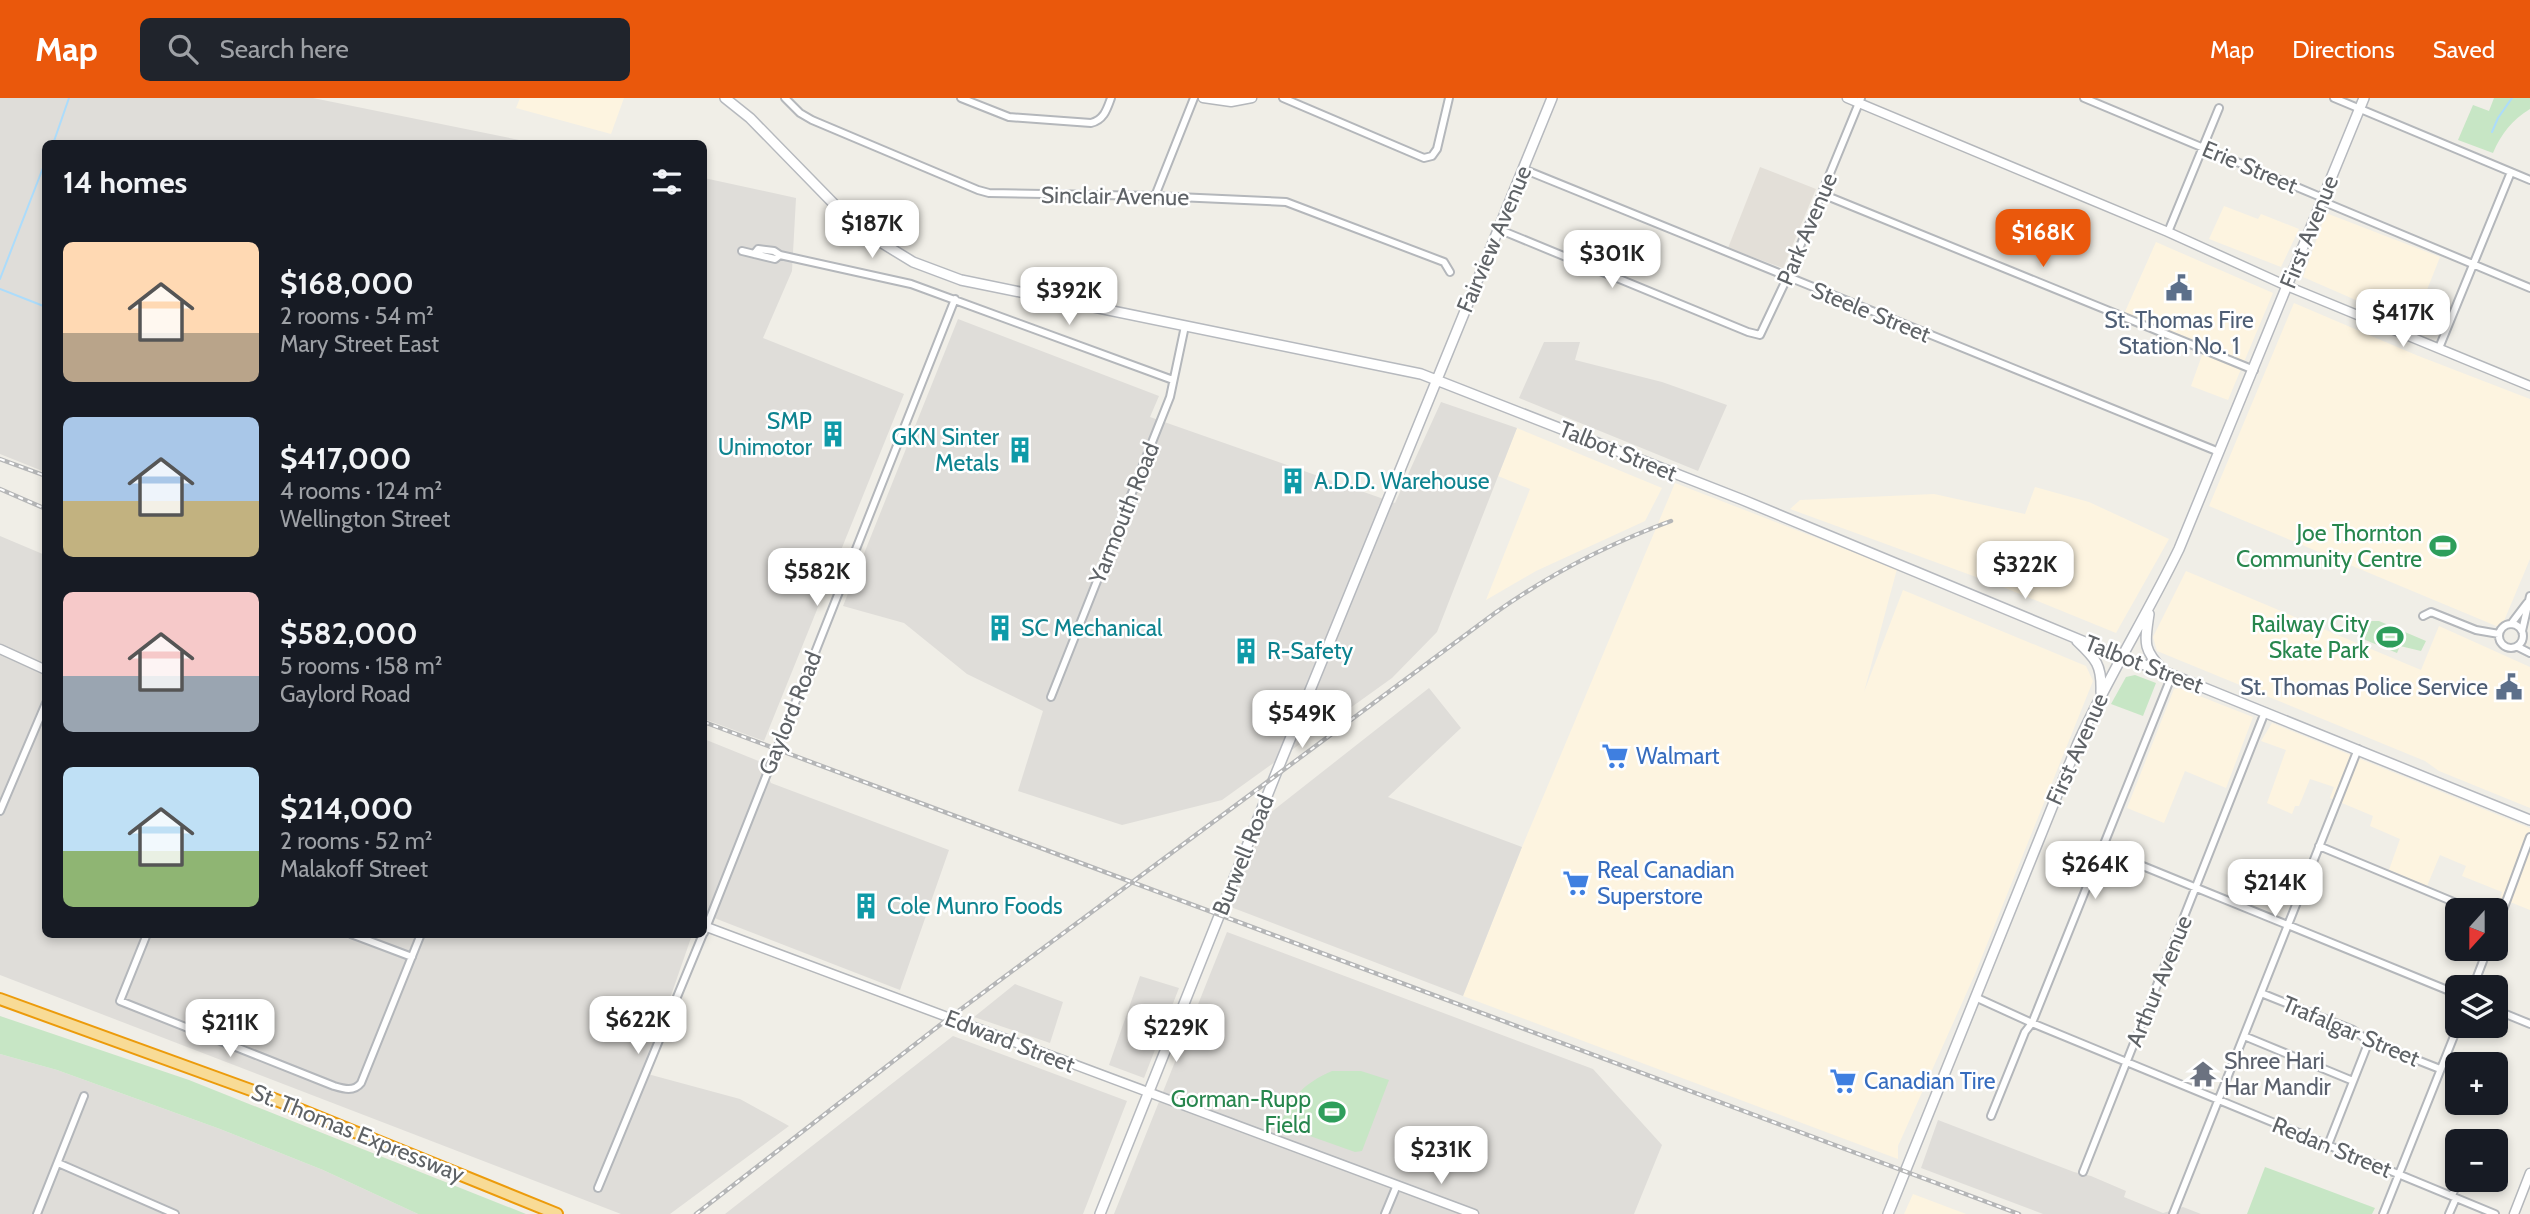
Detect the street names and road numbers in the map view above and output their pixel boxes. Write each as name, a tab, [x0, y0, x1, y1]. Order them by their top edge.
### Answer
street label: Erie Street	[2198, 134, 2302, 200]
street label: Fairview Avenue	[1451, 161, 1538, 317]
street label: Park Avenue	[1771, 168, 1843, 289]
street label: First Avenue	[2274, 171, 2344, 293]
street label: Sinclair Avenue	[1041, 181, 1190, 211]
street label: Steele Street	[1807, 275, 1935, 349]
street label: Talbot Street	[1555, 415, 1681, 487]
street label: Yarmouth Road	[1083, 438, 1165, 589]
street label: Talbot Street	[2081, 629, 2207, 699]
street label: Gaylord Road	[753, 647, 827, 779]
street label: First Avenue	[2040, 689, 2114, 809]
street label: Burwell Road	[1206, 791, 1280, 919]
street label: Arthur Avenue	[2120, 911, 2198, 1051]
street label: Trafalgar Street	[2278, 990, 2424, 1073]
street label: Edward Street	[941, 1003, 1079, 1079]
street label: St. Thomas Expressway	[248, 1078, 469, 1189]
street label: Redan Street	[2268, 1110, 2396, 1184]

